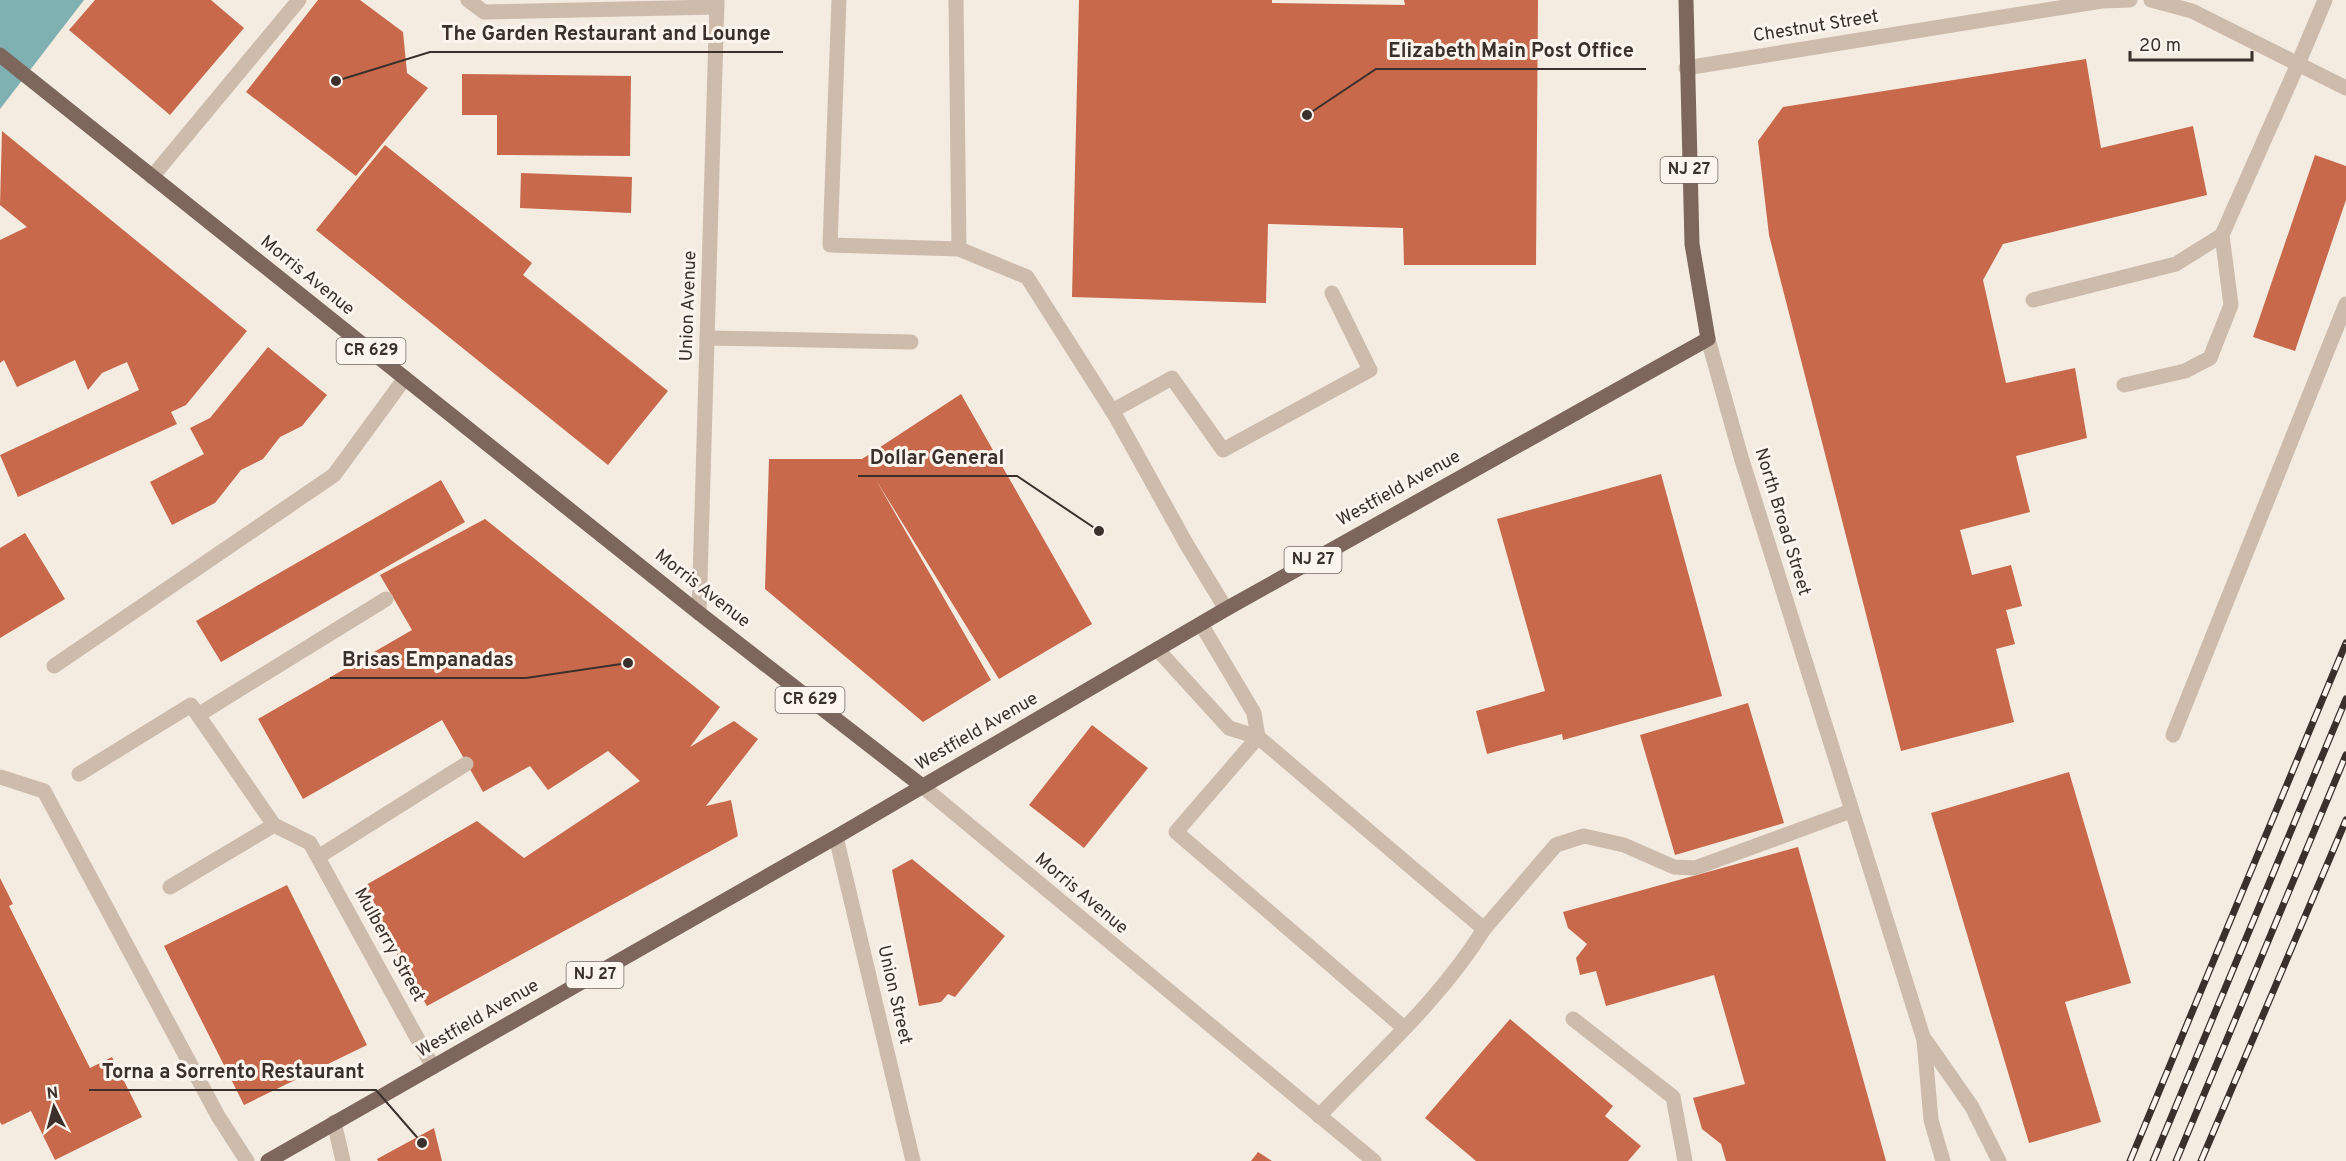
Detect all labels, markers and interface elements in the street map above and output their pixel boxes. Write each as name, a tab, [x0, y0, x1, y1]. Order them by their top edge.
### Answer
street label: Chestnut Street	[1752, 6, 1880, 48]
callout: The Garden Restaurant and Lounge	[430, 14, 783, 52]
text: The Garden Restaurant and Lounge	[441, 22, 771, 48]
scale bar	[2130, 24, 2252, 62]
callout: Elizabeth Main Post Office	[1376, 31, 1646, 69]
text: 20 m	[2139, 35, 2181, 58]
text: Elizabeth Main Post Office	[1388, 39, 1634, 65]
road number: NJ 27	[1660, 157, 1718, 183]
street label: Morris Avenue	[255, 231, 359, 321]
street label: Union Avenue	[676, 250, 702, 362]
road number: CR 629	[336, 338, 406, 364]
callout: Dollar General	[858, 438, 1017, 476]
street label: North Broad Street	[1749, 445, 1815, 599]
text: Dollar General	[870, 446, 1004, 472]
street label: Westfield Avenue	[1333, 446, 1465, 532]
street label: Morris Avenue	[650, 545, 754, 633]
road number: NJ 27	[1284, 547, 1342, 573]
callout: Brisas Empanadas	[330, 640, 526, 678]
text: Brisas Empanadas	[342, 648, 514, 674]
road number: CR 629	[776, 687, 844, 713]
street label: Westfield Avenue	[912, 688, 1042, 776]
street label: Morris Avenue	[1030, 848, 1132, 940]
street label: Mulberry Street	[348, 884, 430, 1006]
street label: Union Street	[871, 943, 917, 1047]
road number: NJ 27	[566, 962, 624, 988]
street label: Westfield Avenue	[413, 975, 543, 1063]
callout: Torna a Sorrento Restaurant	[89, 1052, 376, 1090]
text: Torna a Sorrento Restaurant	[102, 1060, 364, 1086]
north arrow	[24, 1077, 84, 1137]
text: N	[46, 1084, 59, 1105]

